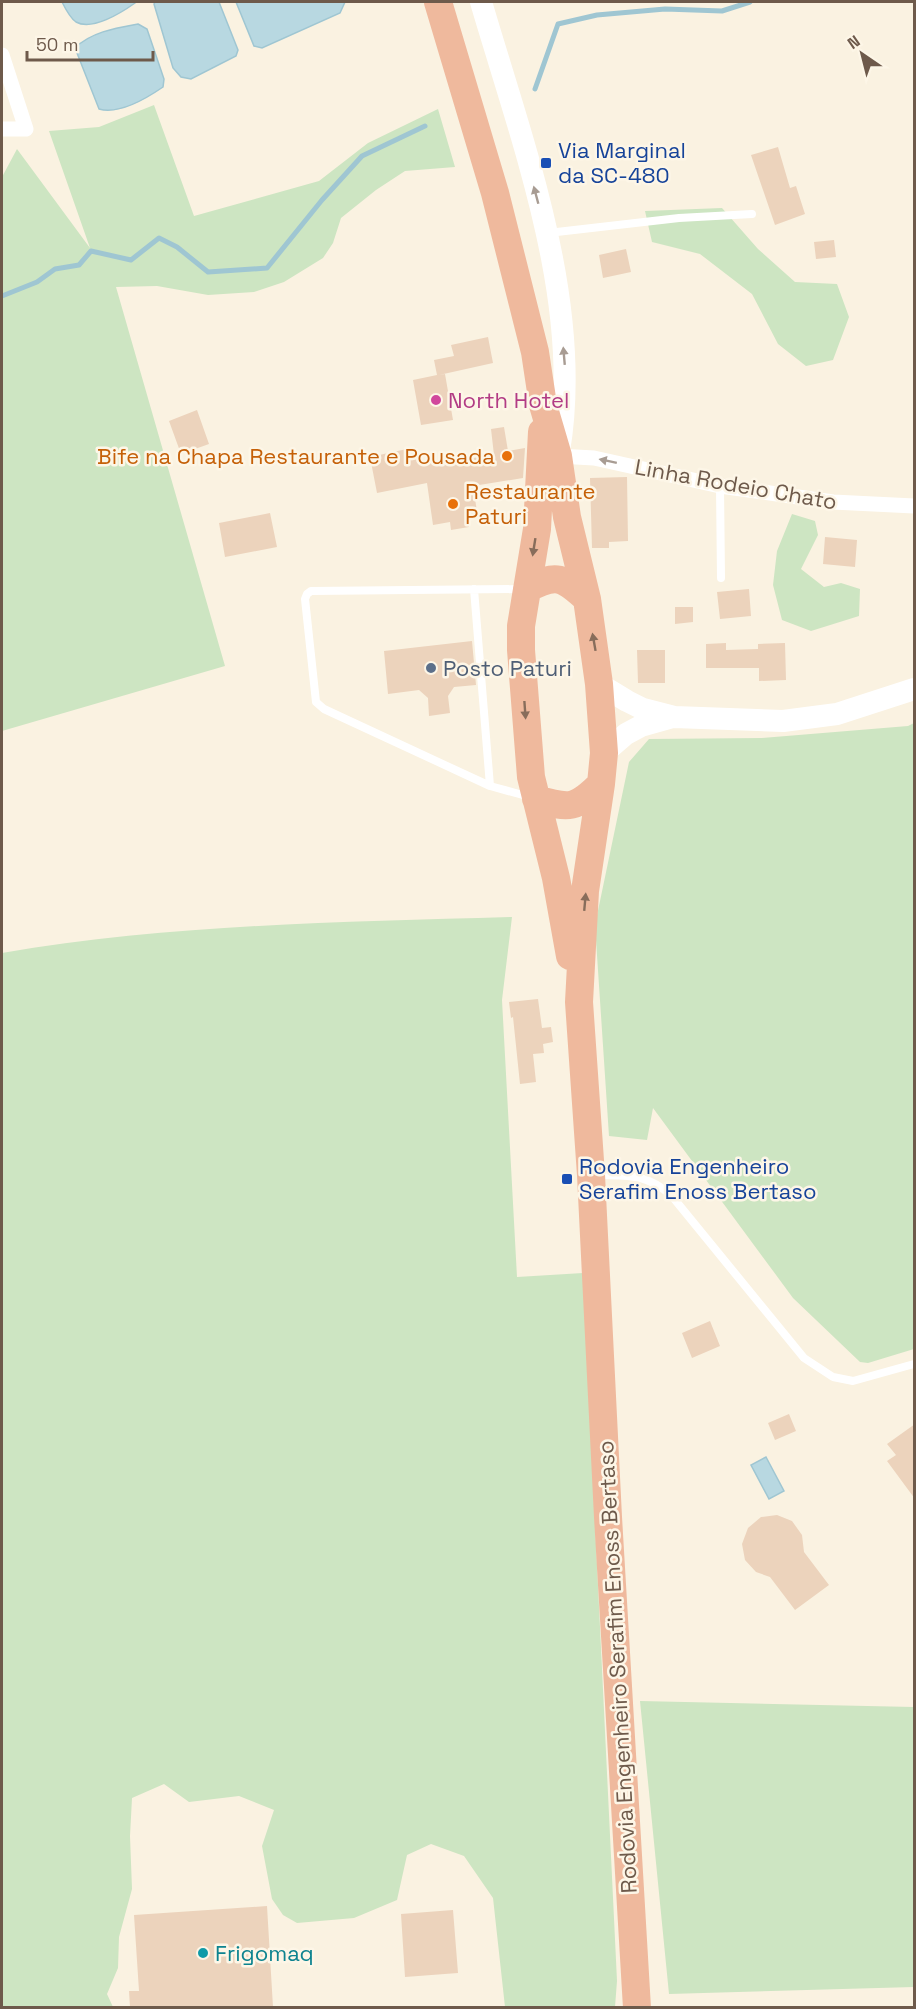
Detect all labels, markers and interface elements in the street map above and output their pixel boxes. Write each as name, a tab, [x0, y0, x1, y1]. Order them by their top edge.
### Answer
scale bar	[27, 24, 153, 62]
north arrow	[832, 24, 892, 84]
text: N	[843, 30, 864, 54]
text: 50 m	[36, 33, 78, 56]
place label: Via Marginal da SC-480	[558, 136, 686, 189]
marker: Via Marginal da SC-480	[539, 156, 553, 170]
one-way arrow	[531, 186, 541, 204]
one-way arrow	[559, 346, 569, 365]
place label: North Hotel	[448, 386, 570, 414]
marker: North Hotel	[429, 393, 443, 407]
place label: Bife na Chapa Restaurante e Pousada	[97, 442, 495, 470]
marker: Bife na Chapa Restaurante e Pousada	[500, 449, 514, 463]
street label: Linha Rodeio Chato	[633, 452, 839, 516]
one-way arrow	[599, 456, 617, 466]
place label: Restaurante Paturi	[465, 477, 596, 530]
marker: Restaurante Paturi	[446, 497, 460, 511]
one-way arrow	[529, 538, 538, 557]
one-way arrow	[589, 632, 598, 651]
place label: Posto Paturi	[443, 654, 572, 682]
marker: Posto Paturi	[424, 661, 438, 675]
one-way arrow	[520, 701, 530, 720]
one-way arrow	[580, 892, 589, 911]
place label: Rodovia Engenheiro Serafim Enoss Bertaso	[579, 1152, 817, 1205]
marker: Rodovia Engenheiro Serafim Enoss Bertaso	[560, 1172, 574, 1186]
street label: Rodovia Engenheiro Serafim Enoss Bertaso	[591, 1440, 643, 1894]
place label: Frigomaq	[215, 1939, 314, 1967]
marker: Frigomaq	[196, 1946, 210, 1960]

